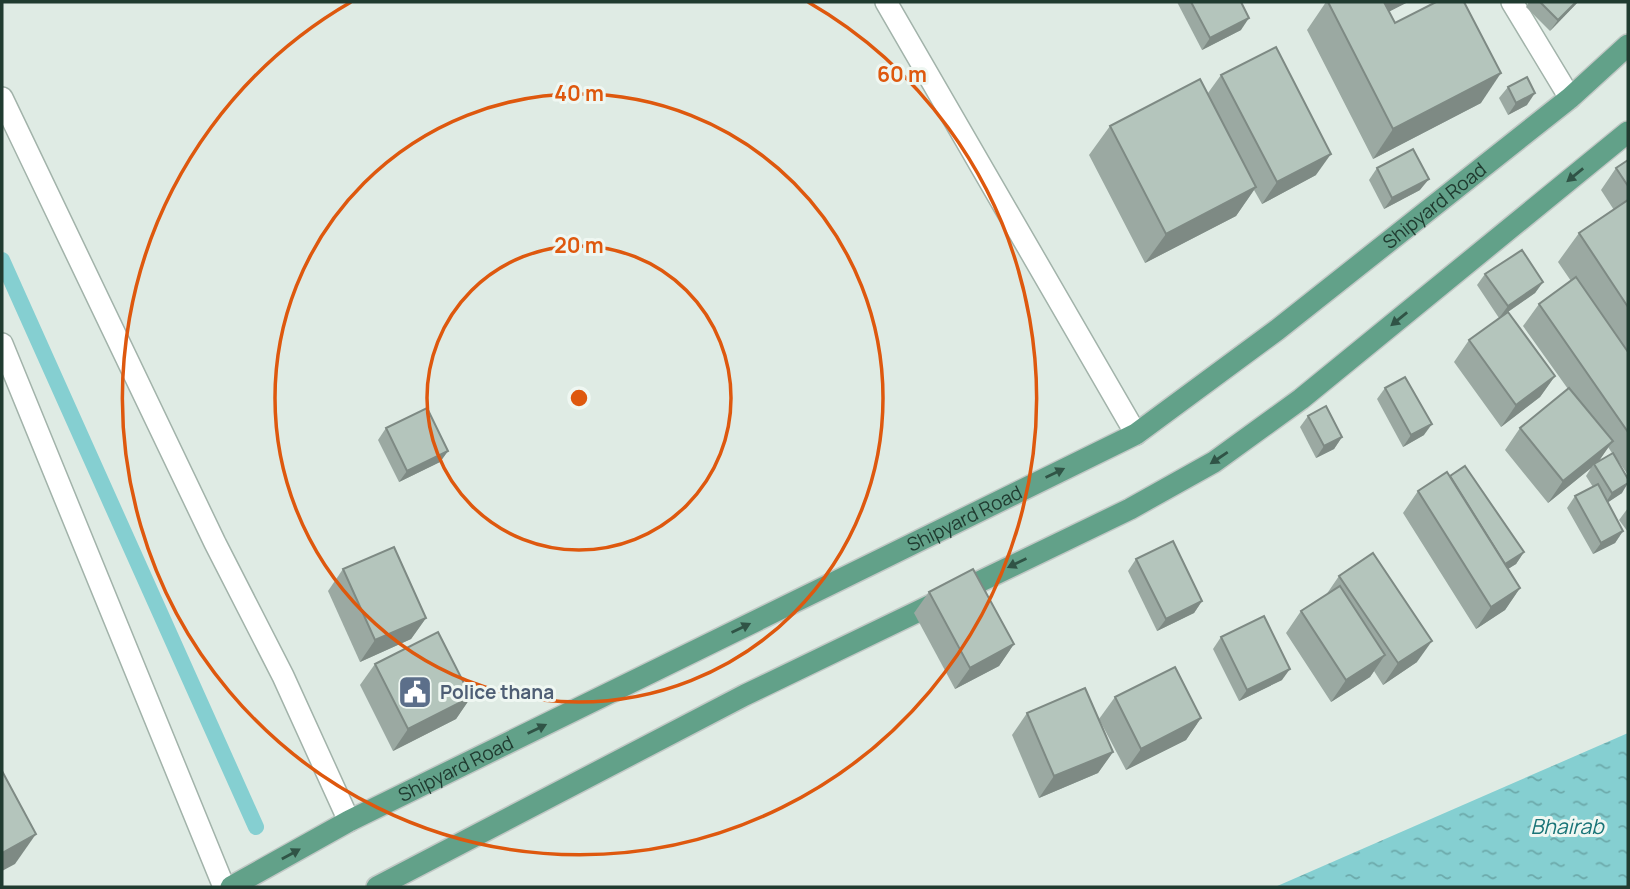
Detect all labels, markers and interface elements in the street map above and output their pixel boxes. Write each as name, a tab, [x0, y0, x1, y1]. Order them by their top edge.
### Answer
text: 60 m	[877, 60, 927, 88]
text: 40 m	[554, 79, 604, 107]
street label: Shipyard Road	[1377, 156, 1491, 255]
one-way arrow	[1567, 168, 1585, 183]
text: 20 m	[554, 231, 604, 259]
one-way arrow	[1390, 311, 1407, 326]
centre of rings	[567, 386, 591, 410]
one-way arrow	[1210, 451, 1228, 465]
one-way arrow	[1045, 468, 1065, 479]
street label: Shipyard Road	[902, 479, 1026, 558]
one-way arrow	[1007, 558, 1027, 569]
one-way arrow	[731, 622, 751, 634]
public building icon: Police thana	[396, 673, 434, 711]
place label: Police thana	[440, 679, 554, 705]
one-way arrow	[527, 723, 547, 734]
street label: Shipyard Road	[394, 729, 518, 808]
water label: Bhairab	[1530, 812, 1605, 840]
one-way arrow	[281, 848, 301, 860]

